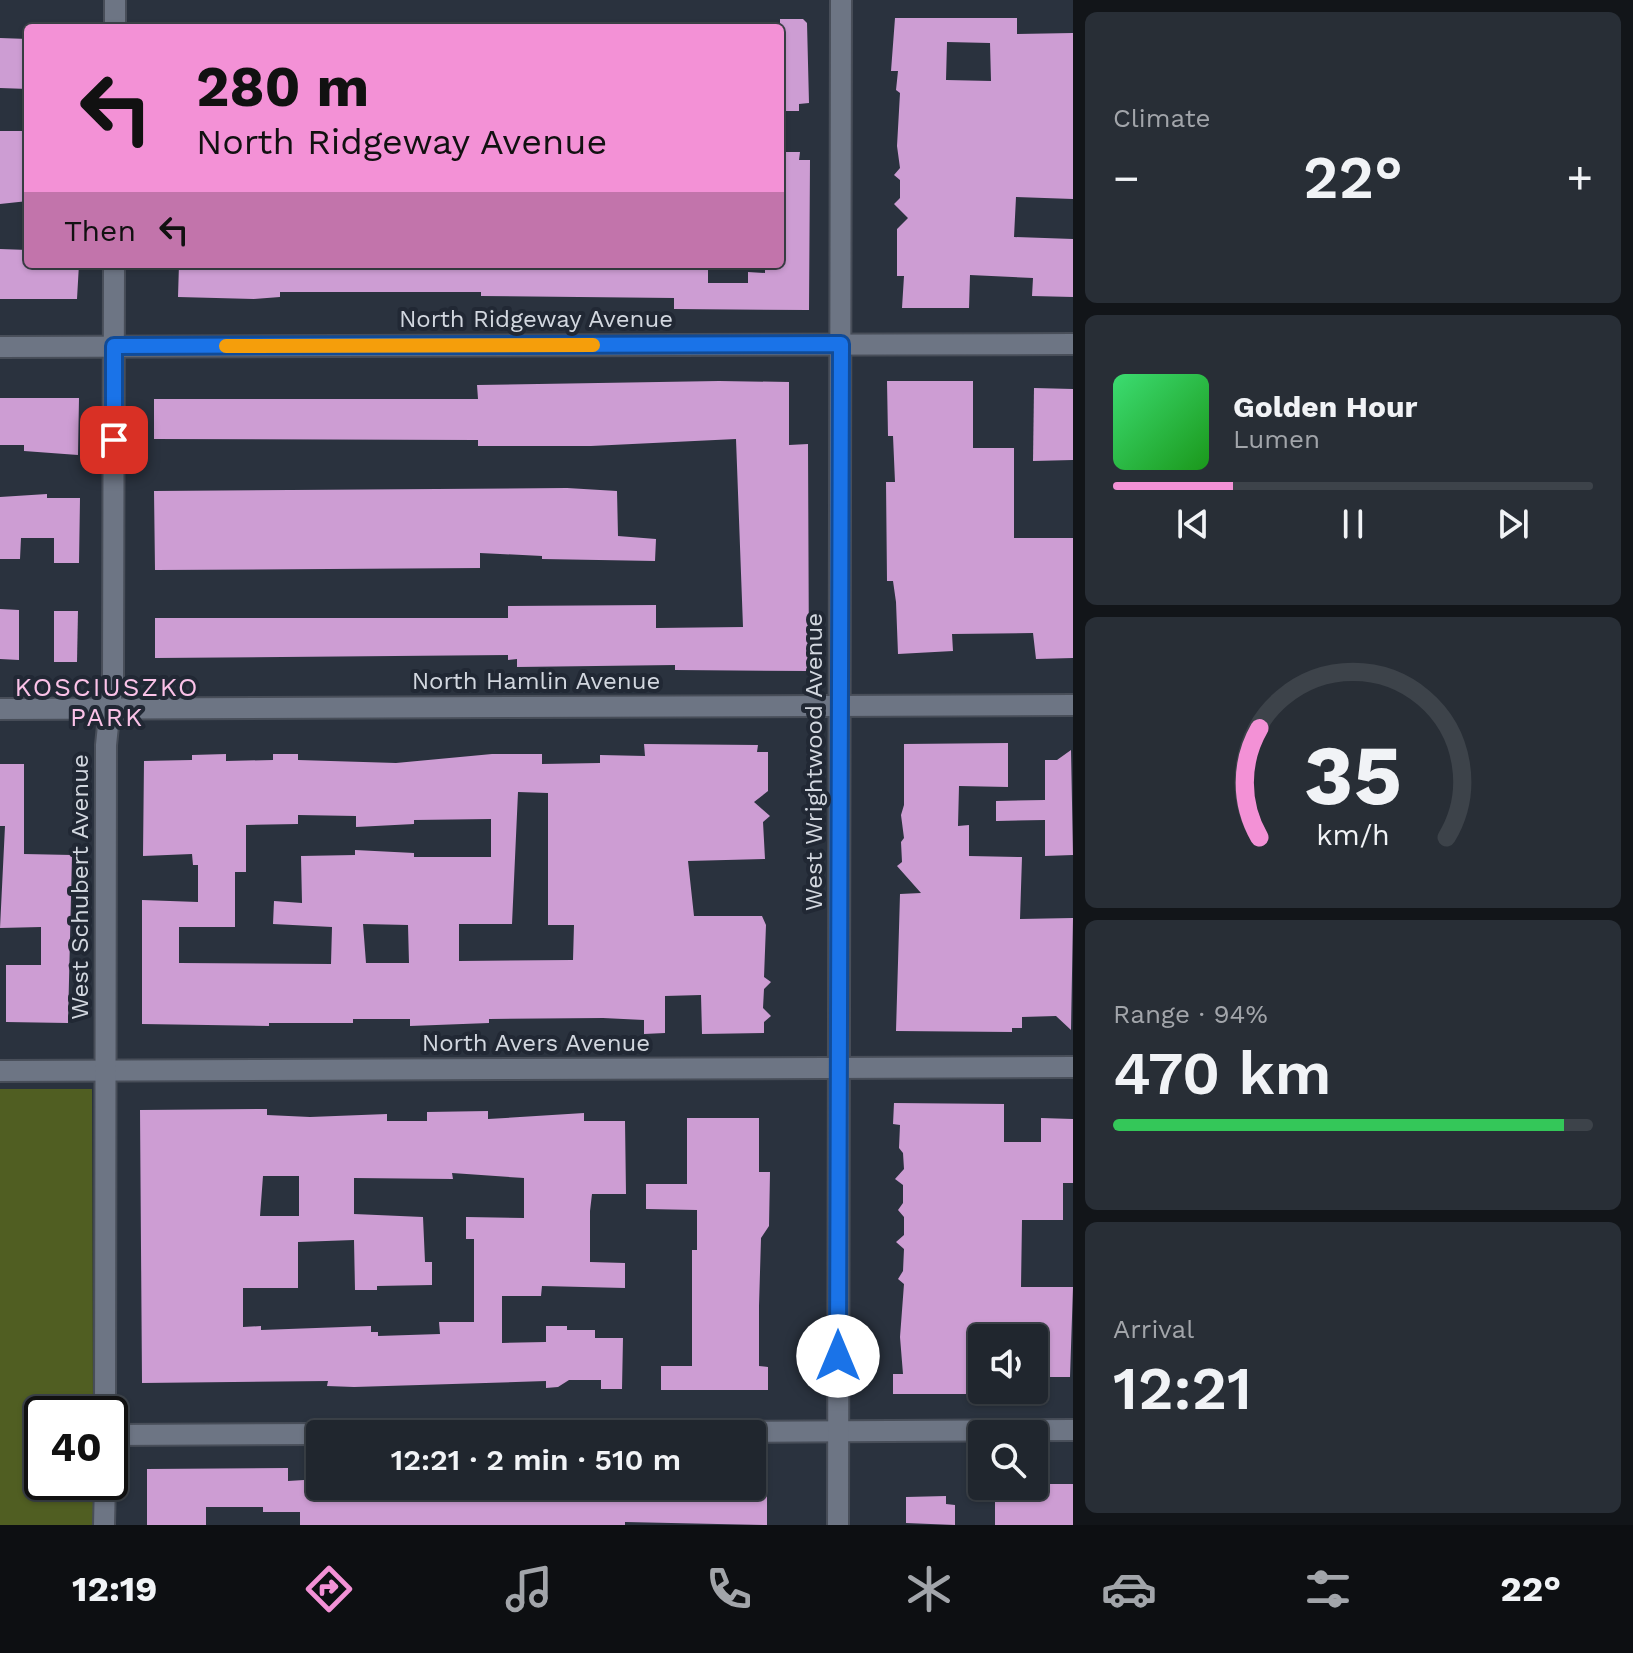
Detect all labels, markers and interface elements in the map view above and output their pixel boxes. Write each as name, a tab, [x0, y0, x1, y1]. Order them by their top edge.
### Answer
text: 280 m	[196, 54, 369, 120]
icon: left	[64, 56, 168, 160]
text: Climate	[1113, 103, 1211, 133]
text: North Ridgeway Avenue	[196, 121, 607, 163]
text: 22°	[1303, 142, 1403, 213]
text: −	[1113, 152, 1140, 204]
text: +	[1566, 152, 1593, 204]
icon: left	[152, 208, 196, 252]
text: Then	[64, 213, 136, 248]
street label: North Ridgeway Avenue	[399, 305, 673, 333]
text: Golden Hour	[1233, 389, 1417, 424]
pin	[80, 406, 148, 474]
icon: arrive	[92, 418, 136, 462]
text: Lumen	[1233, 424, 1320, 454]
icon: previous	[1171, 502, 1215, 546]
icon: pause	[1331, 502, 1375, 546]
icon: next	[1491, 502, 1535, 546]
street label: West Wrightwood Avenue	[800, 613, 828, 911]
street label: North Hamlin Avenue	[412, 667, 660, 695]
district label: KOSCIUSZKO PARK	[14, 672, 200, 732]
text: 35	[1304, 727, 1402, 824]
street label: West Schubert Avenue	[66, 754, 94, 1020]
text: km/h	[1316, 819, 1390, 853]
text: Range · 94%	[1113, 999, 1268, 1029]
street label: North Avers Avenue	[422, 1029, 650, 1057]
text: 470 km	[1113, 1038, 1331, 1109]
position arrow	[796, 1314, 880, 1398]
text: Arrival	[1113, 1314, 1194, 1344]
map controls	[968, 1324, 1048, 1500]
button: sound	[968, 1324, 1048, 1404]
text: 12:21	[1113, 1353, 1252, 1424]
speed limit sign: 40	[24, 1396, 128, 1500]
button: search	[968, 1420, 1048, 1500]
text: 12:21 · 2 min · 510 m	[391, 1442, 681, 1477]
icon: directions	[301, 1561, 357, 1617]
icon: music	[501, 1561, 557, 1617]
icon: phone	[701, 1561, 757, 1617]
icon: climate	[901, 1561, 957, 1617]
icon: car	[1101, 1561, 1157, 1617]
icon: filters	[1300, 1561, 1356, 1617]
text: 12:19	[72, 1568, 157, 1610]
text: 22°	[1500, 1568, 1561, 1610]

